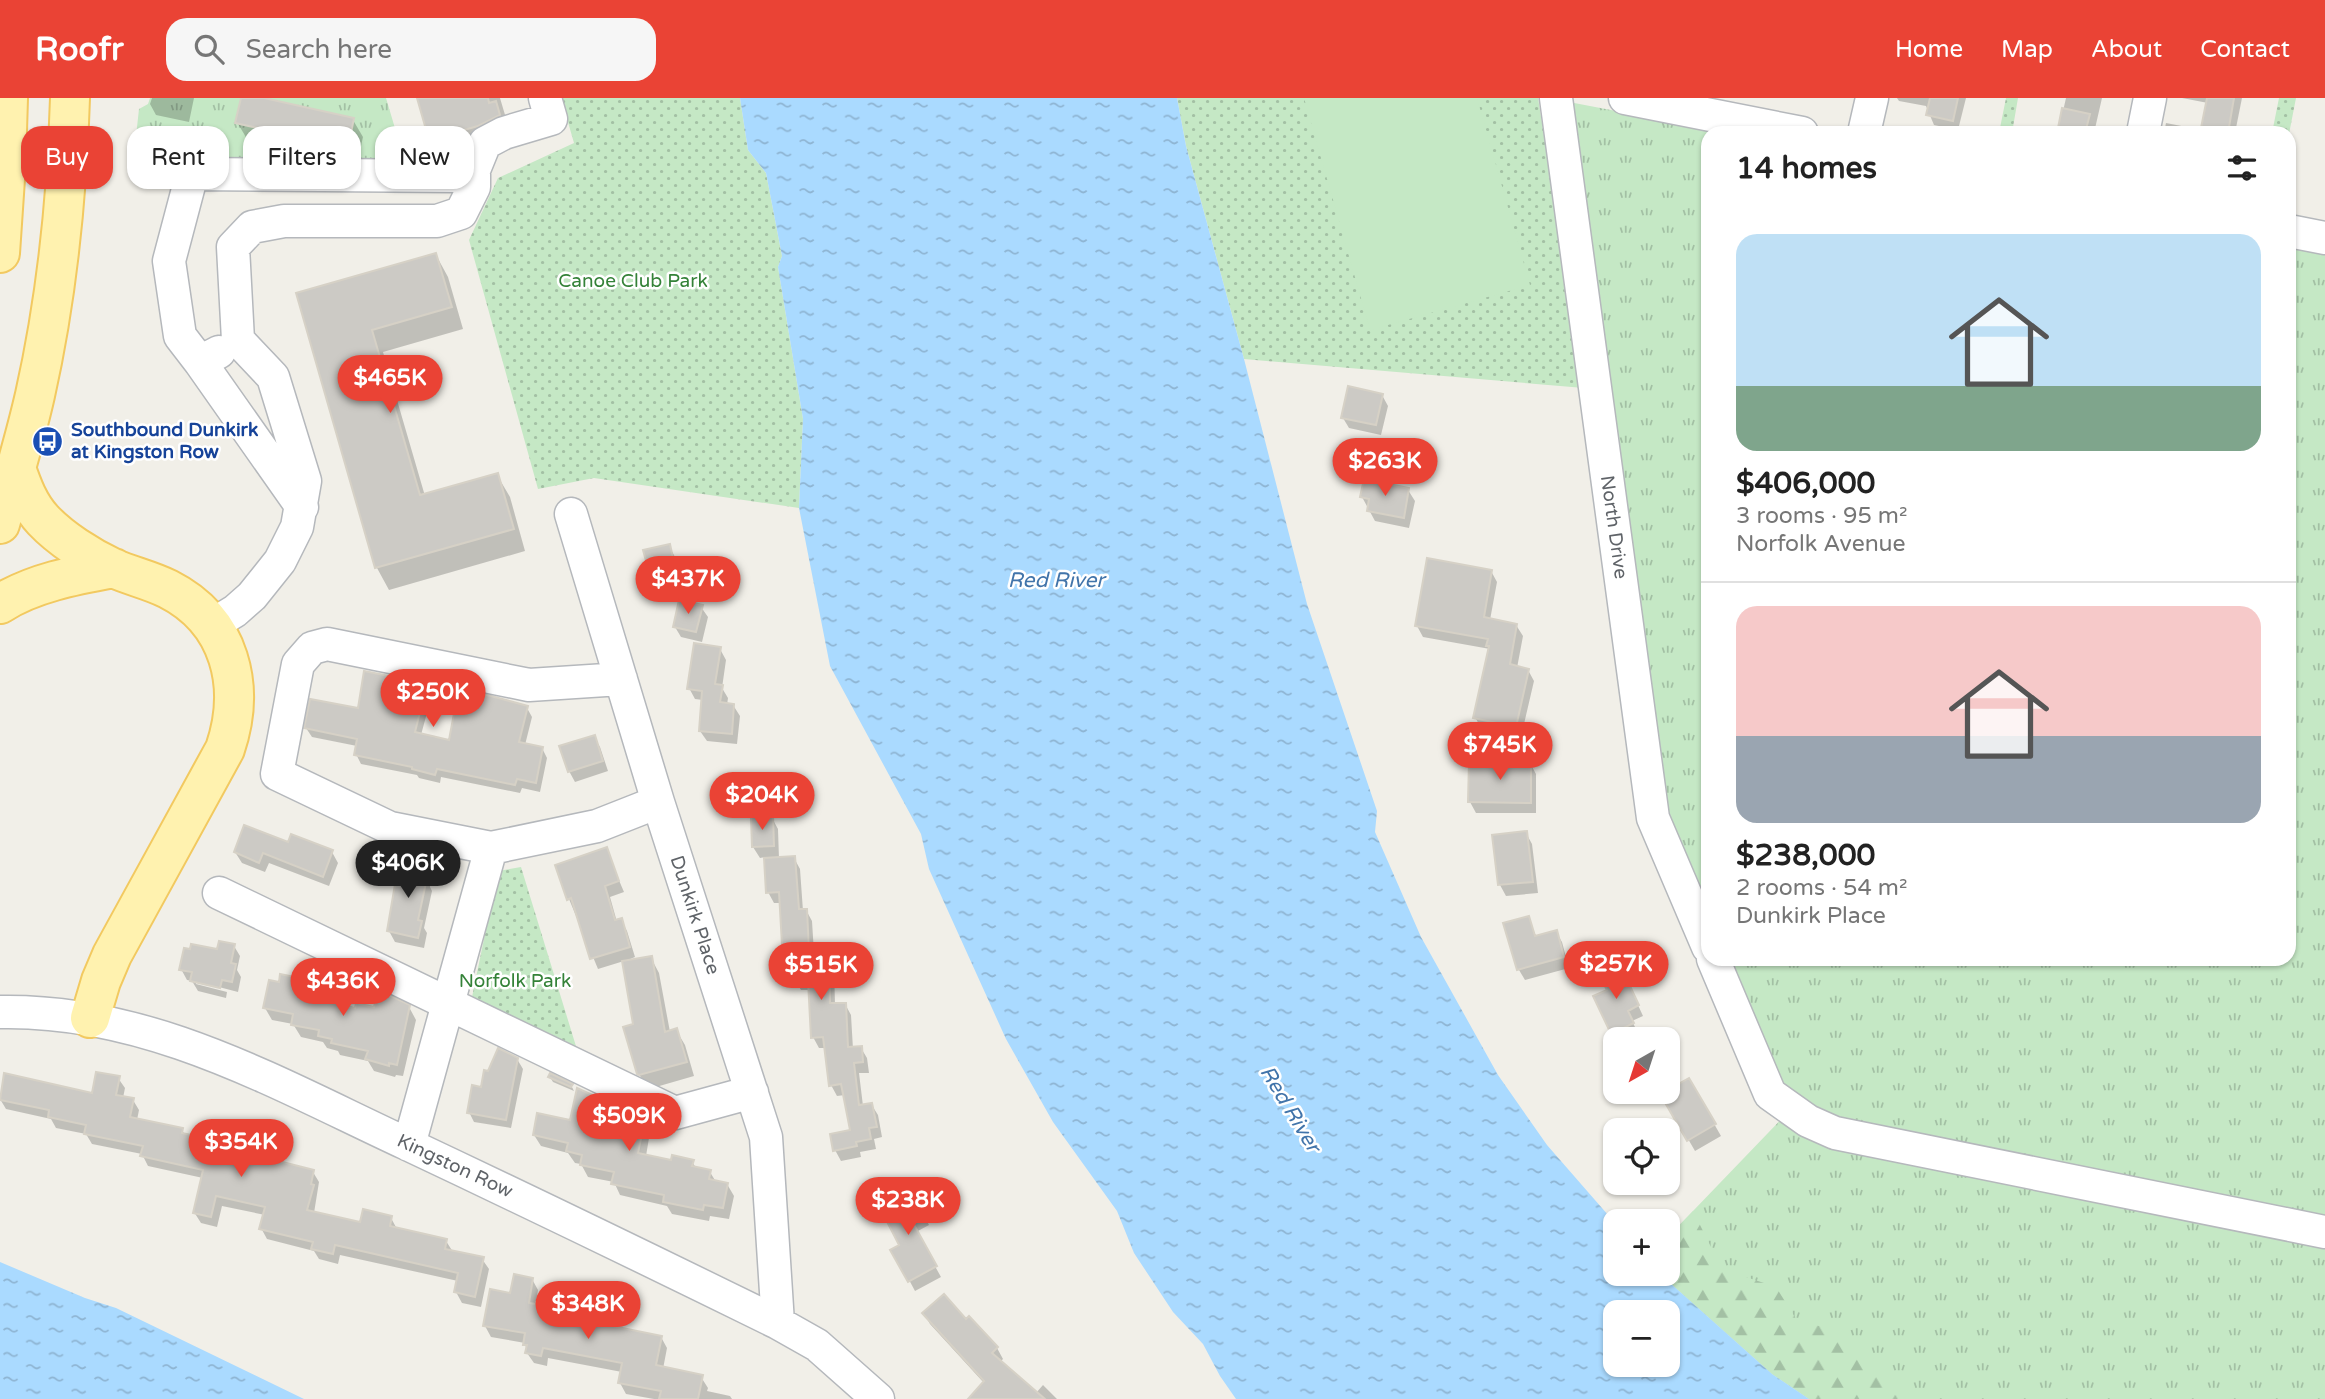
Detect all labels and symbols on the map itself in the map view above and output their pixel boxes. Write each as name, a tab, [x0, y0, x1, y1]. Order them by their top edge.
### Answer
park label: Canoe Club Park	[558, 270, 708, 292]
pin: $465K	[341, 356, 439, 415]
place label: Southbound Dunkirk at Kingston Row	[71, 419, 259, 464]
bus stop icon: Southbound Dunkirk at Kingston Row	[31, 424, 65, 458]
pin: $263K	[1336, 438, 1434, 498]
street label: North Drive	[1596, 474, 1632, 580]
pin: $437K	[639, 556, 737, 616]
water label: Red River	[1008, 568, 1107, 593]
pin: $250K	[384, 670, 482, 729]
pin: $745K	[1451, 722, 1549, 782]
pin: $204K	[713, 772, 811, 832]
pin: $406K	[359, 840, 457, 900]
street label: Dunkirk Place	[665, 853, 725, 977]
pin: $515K	[772, 942, 870, 1002]
pin: $257K	[1567, 942, 1665, 1001]
pin: $436K	[294, 958, 392, 1018]
park label: Norfolk Park	[459, 970, 571, 992]
north arrow	[1603, 1027, 1680, 1104]
water label: Red River	[1254, 1061, 1327, 1159]
pin: $509K	[580, 1094, 678, 1153]
pin: $354K	[192, 1119, 290, 1179]
street label: Kingston Row	[394, 1130, 516, 1202]
pin: $238K	[859, 1178, 957, 1237]
pin: $348K	[539, 1282, 637, 1341]

